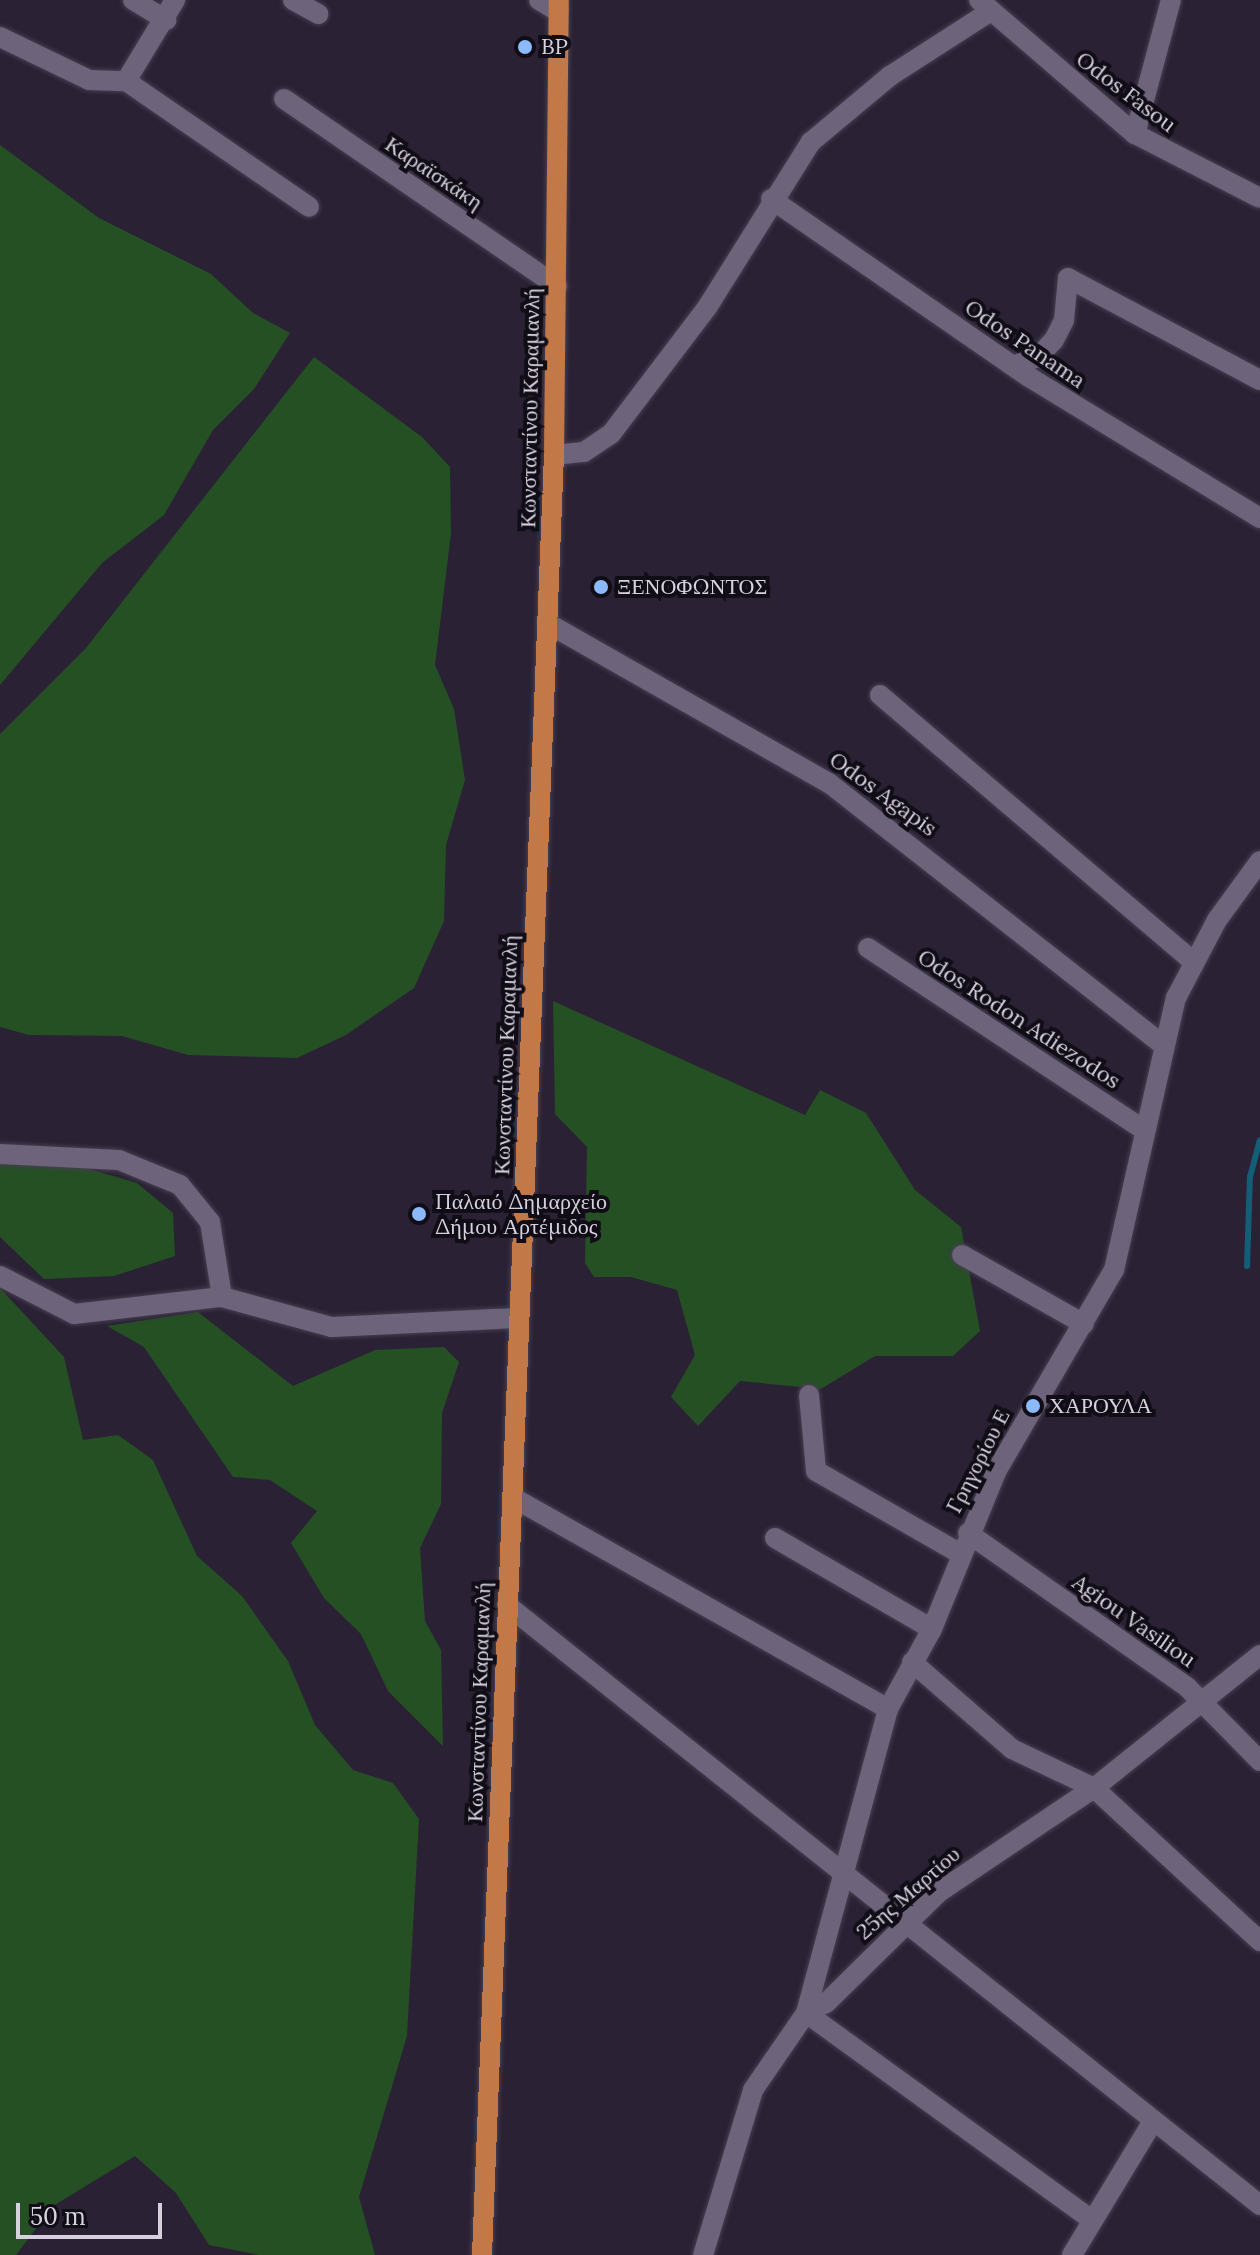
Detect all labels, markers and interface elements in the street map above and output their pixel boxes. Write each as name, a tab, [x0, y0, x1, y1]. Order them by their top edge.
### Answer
place label: BP	[541, 34, 568, 60]
marker: BP	[516, 38, 534, 56]
street label: Odos Fasou	[1071, 46, 1181, 138]
street label: Καραϊσκάκη	[380, 131, 488, 215]
street label: Κωνσταντίνου Καραμανλή	[515, 288, 545, 528]
street label: Odos Panama	[960, 294, 1090, 394]
place label: ΞΕΝΟΦΩΝΤΟΣ	[617, 574, 767, 600]
marker: ΞΕΝΟΦΩΝΤΟΣ	[592, 578, 610, 596]
street label: Odos Agapis	[824, 746, 942, 842]
street label: Κωνσταντίνου Καραμανλή	[489, 935, 523, 1175]
street label: Odos Rodon Adiezodos	[913, 944, 1125, 1094]
place label: Παλαιό Δημαρχείο Δήμου Αρτέμιδος	[435, 1188, 607, 1240]
marker: Παλαιό Δημαρχείο Δήμου Αρτέμιδος	[410, 1205, 428, 1223]
place label: ΧΑΡΟΥΛΑ	[1049, 1393, 1152, 1419]
marker: ΧΑΡΟΥΛΑ	[1024, 1397, 1042, 1415]
street label: Γρηγορίου Ε	[941, 1405, 1015, 1517]
street label: Agiou Vasiliou	[1067, 1569, 1201, 1673]
street label: Κωνσταντίνου Καραμανλή	[462, 1582, 496, 1822]
street label: 25ης Μαρτίου	[851, 1841, 965, 1945]
scale bar	[20, 2187, 166, 2237]
text: 50 m	[30, 2201, 86, 2232]

